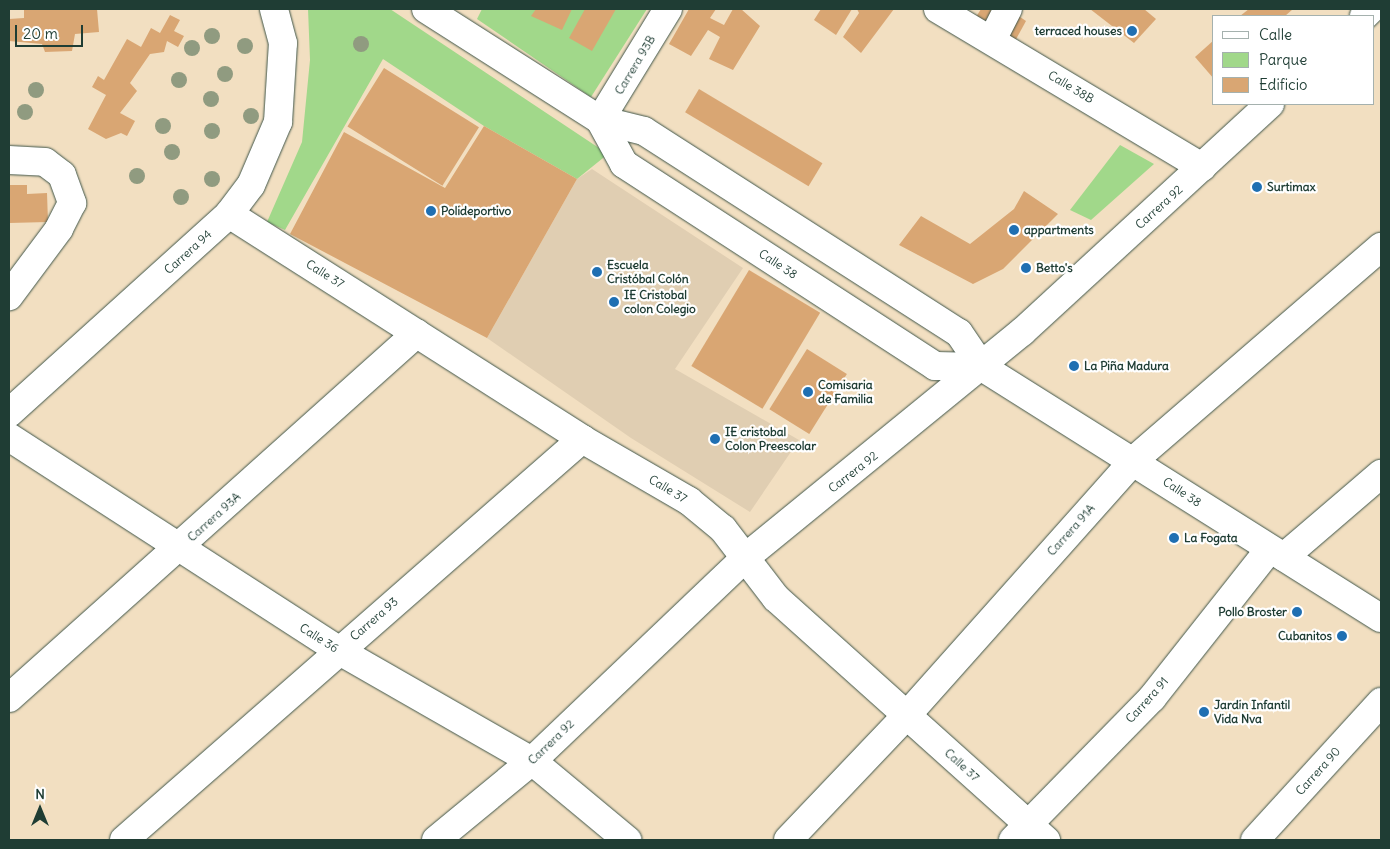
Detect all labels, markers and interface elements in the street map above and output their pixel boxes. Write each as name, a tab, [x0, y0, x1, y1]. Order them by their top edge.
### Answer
scale bar	[18, 15, 85, 47]
legend	[1212, 15, 1375, 105]
text: 20 m	[23, 24, 58, 43]
place label: terraced houses	[1035, 24, 1122, 38]
marker: terraced houses	[1126, 25, 1138, 37]
text: Calle	[1259, 25, 1292, 44]
street label: Carrera 93B	[612, 33, 658, 97]
text: Parque	[1259, 50, 1307, 69]
street label: Calle 38B	[1045, 68, 1097, 106]
text: Edificio	[1259, 75, 1307, 94]
place label: Surtimax	[1267, 180, 1316, 194]
marker: Surtimax	[1251, 181, 1263, 193]
street label: Carrera 92	[1132, 182, 1186, 232]
place label: Polideportivo	[441, 204, 511, 218]
marker: Polideportivo	[425, 205, 437, 217]
place label: appartments	[1024, 223, 1094, 237]
marker: appartments	[1008, 224, 1020, 236]
street label: Carrera 94	[161, 227, 215, 277]
street label: Calle 38	[756, 246, 800, 282]
street label: Calle 37	[303, 257, 347, 291]
place label: Escuela Cristóbal Colón	[607, 258, 689, 286]
place label: Betto's	[1036, 261, 1073, 275]
marker: Betto's	[1020, 262, 1032, 274]
marker: Escuela Cristóbal Colón	[591, 266, 603, 278]
place label: IE Cristobal colon Colegio	[624, 288, 696, 316]
marker: IE Cristobal colon Colegio	[608, 296, 620, 308]
place label: La Piña Madura	[1084, 359, 1169, 373]
marker: La Piña Madura	[1068, 360, 1080, 372]
place label: Comisaria de Familia	[818, 378, 873, 406]
marker: Comisaria de Familia	[802, 386, 814, 398]
place label: IE cristobal Colon Preescolar	[725, 425, 816, 453]
marker: IE cristobal Colon Preescolar	[709, 433, 721, 445]
street label: Carrera 92	[826, 448, 880, 496]
street label: Calle 37	[646, 472, 690, 506]
street label: Calle 38	[1160, 474, 1204, 510]
street label: Carrera 93A	[184, 489, 244, 545]
street label: Carrera 91A	[1044, 501, 1098, 559]
place label: La Fogata	[1184, 531, 1238, 545]
marker: La Fogata	[1168, 532, 1180, 544]
street label: Carrera 93	[347, 594, 401, 644]
place label: Pollo Broster	[1218, 605, 1287, 619]
marker: Pollo Broster	[1291, 606, 1303, 618]
street label: Calle 36	[297, 620, 341, 656]
place label: Cubanitos	[1278, 629, 1332, 643]
marker: Cubanitos	[1336, 630, 1348, 642]
street label: Carrera 91	[1123, 674, 1171, 726]
place label: Jardin Infantil Vida Nva	[1214, 698, 1290, 726]
marker: Jardin Infantil Vida Nva	[1198, 706, 1210, 718]
street label: Carrera 92	[525, 717, 577, 767]
street label: Carrera 90	[1293, 744, 1343, 798]
street label: Calle 37	[942, 746, 982, 784]
north arrow	[15, 784, 65, 834]
text: N	[35, 785, 45, 803]

